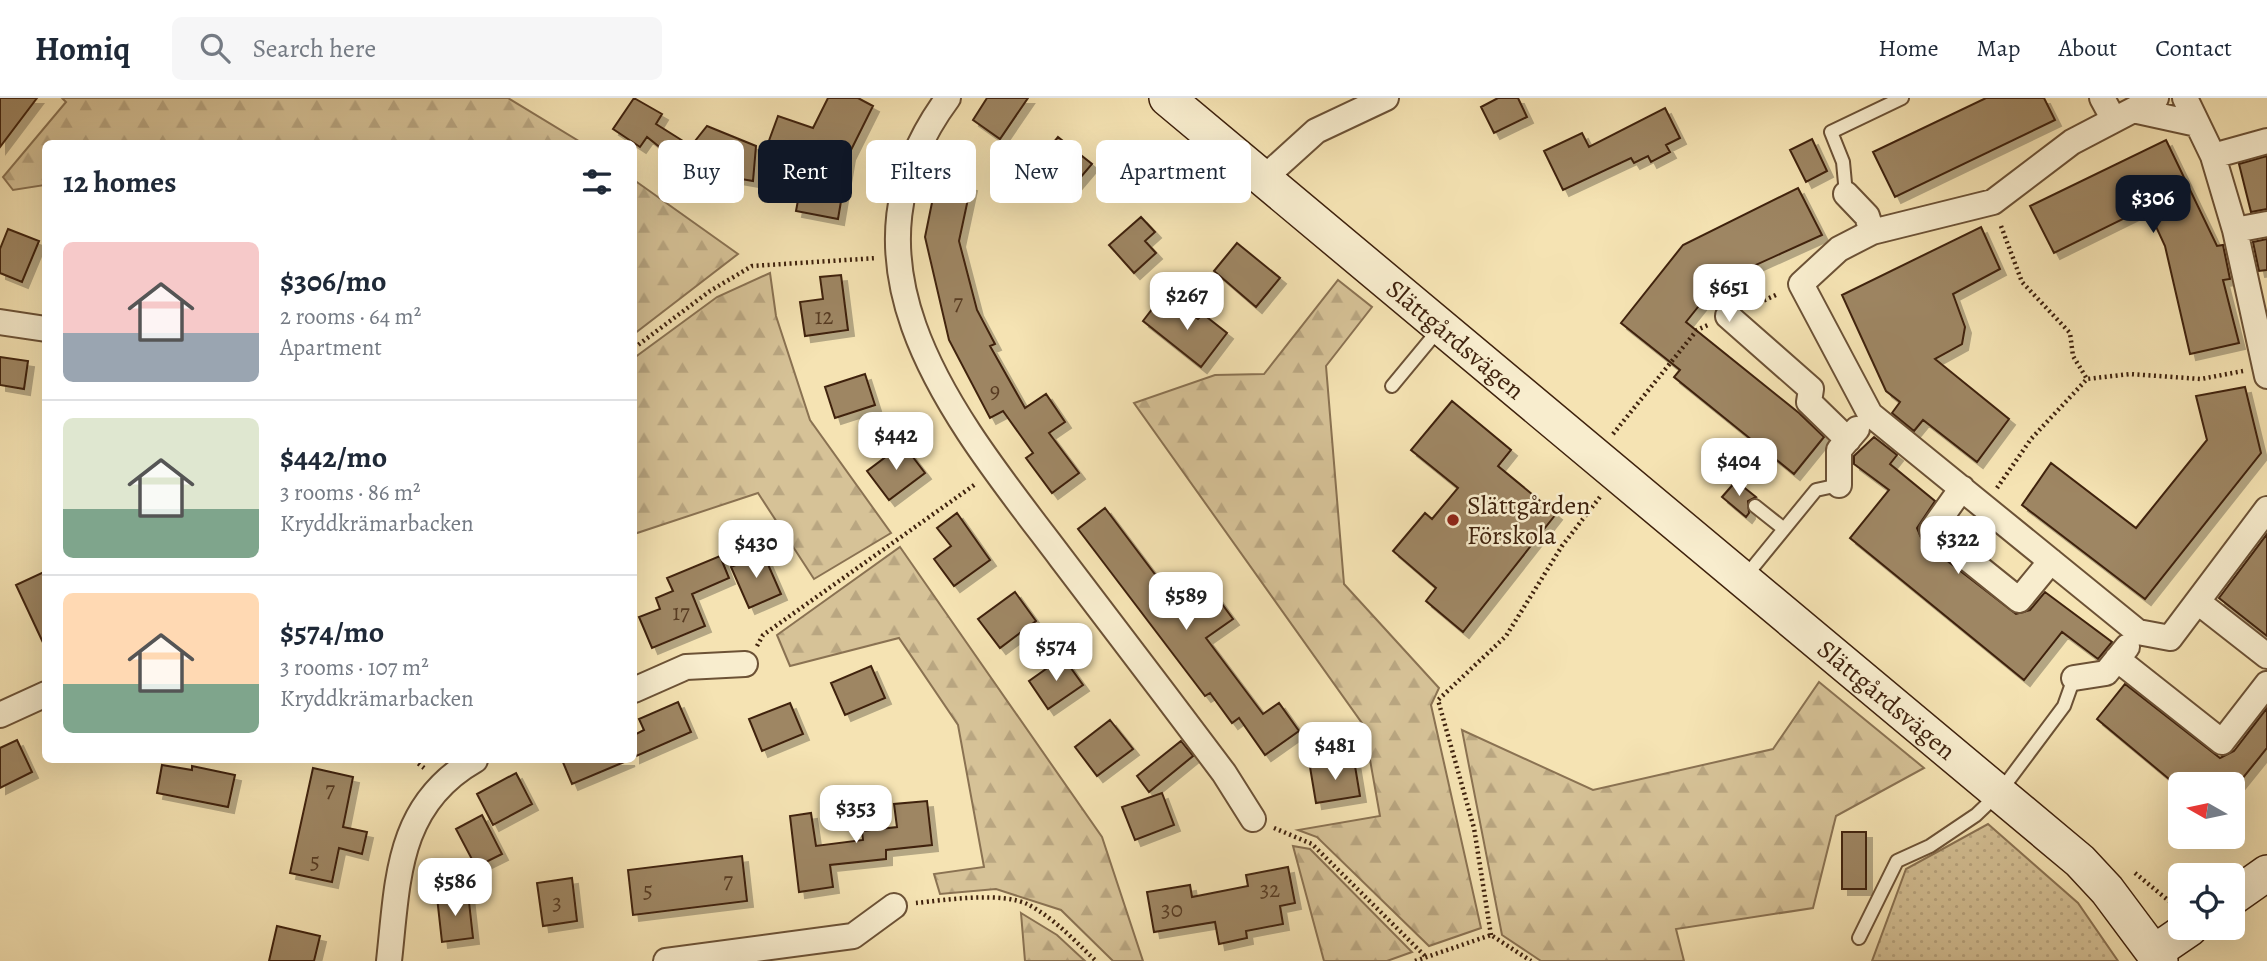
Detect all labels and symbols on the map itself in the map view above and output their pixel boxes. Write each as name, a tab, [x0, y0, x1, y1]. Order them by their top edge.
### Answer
pin: $306	[2112, 176, 2194, 235]
pin: $651	[1688, 264, 1770, 324]
street label: Slättgårdsvägen	[1379, 271, 1532, 407]
pin: $267	[1146, 272, 1228, 332]
house number: 7	[953, 287, 963, 318]
house number: 12	[815, 301, 833, 332]
house number: 9	[990, 375, 1000, 406]
pin: $442	[855, 412, 937, 472]
pin: $404	[1698, 438, 1780, 498]
place label: Slättgården Förskola	[1467, 488, 1591, 553]
marker: Slättgården Förskola	[1445, 512, 1461, 528]
pin: $322	[1917, 517, 1999, 576]
pin: $430	[715, 520, 797, 580]
pin: $589	[1145, 573, 1227, 632]
house number: 17	[672, 597, 690, 628]
pin: $574	[1015, 624, 1097, 683]
street label: Slättgårdsvägen	[1810, 631, 1963, 768]
pin: $481	[1294, 722, 1376, 782]
north arrow	[2168, 772, 2245, 849]
house number: 7	[325, 774, 335, 805]
pin: $353	[815, 786, 897, 845]
house number: 5	[310, 846, 320, 877]
pin: $586	[414, 858, 496, 918]
house number: 7	[723, 865, 733, 896]
house number: 32	[1260, 874, 1280, 905]
house number: 5	[643, 875, 653, 906]
house number: 3	[552, 887, 562, 918]
house number: 30	[1161, 894, 1183, 925]

